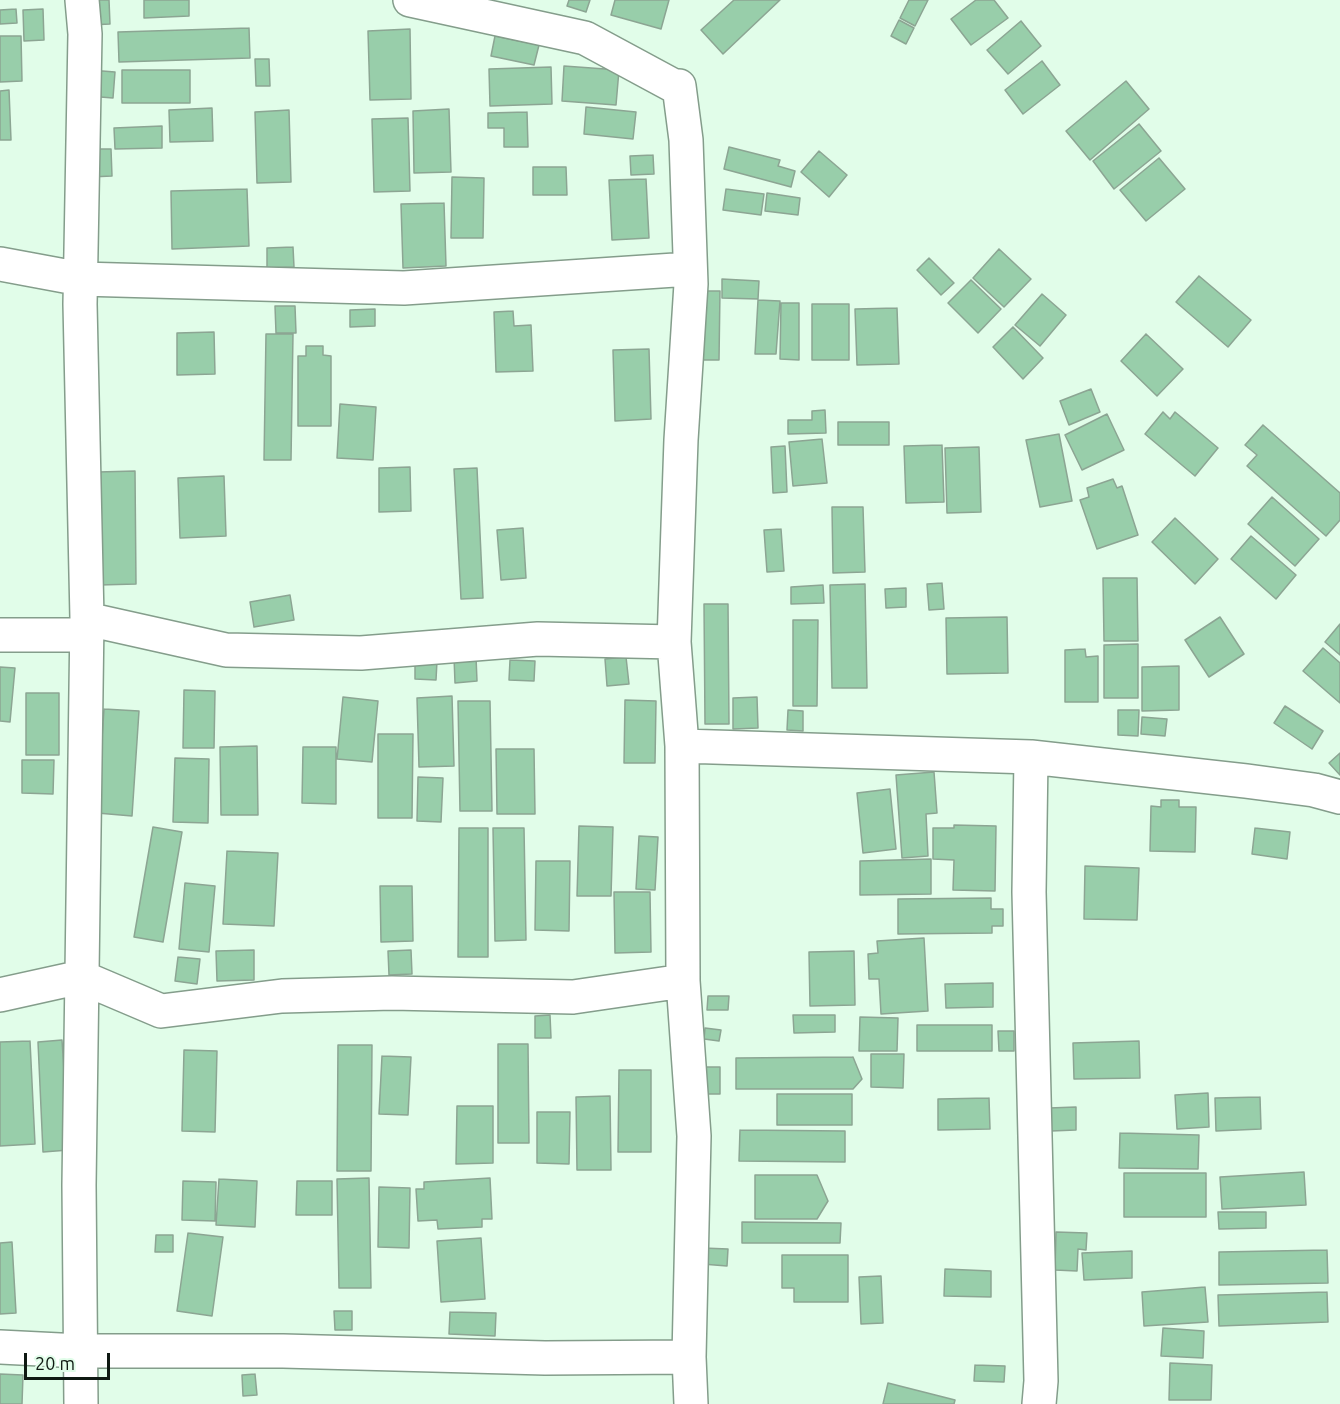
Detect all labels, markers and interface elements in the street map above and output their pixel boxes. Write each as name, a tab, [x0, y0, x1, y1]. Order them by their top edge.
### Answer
scale bar	[27, 1341, 112, 1379]
text: 20 m	[35, 1353, 75, 1373]

